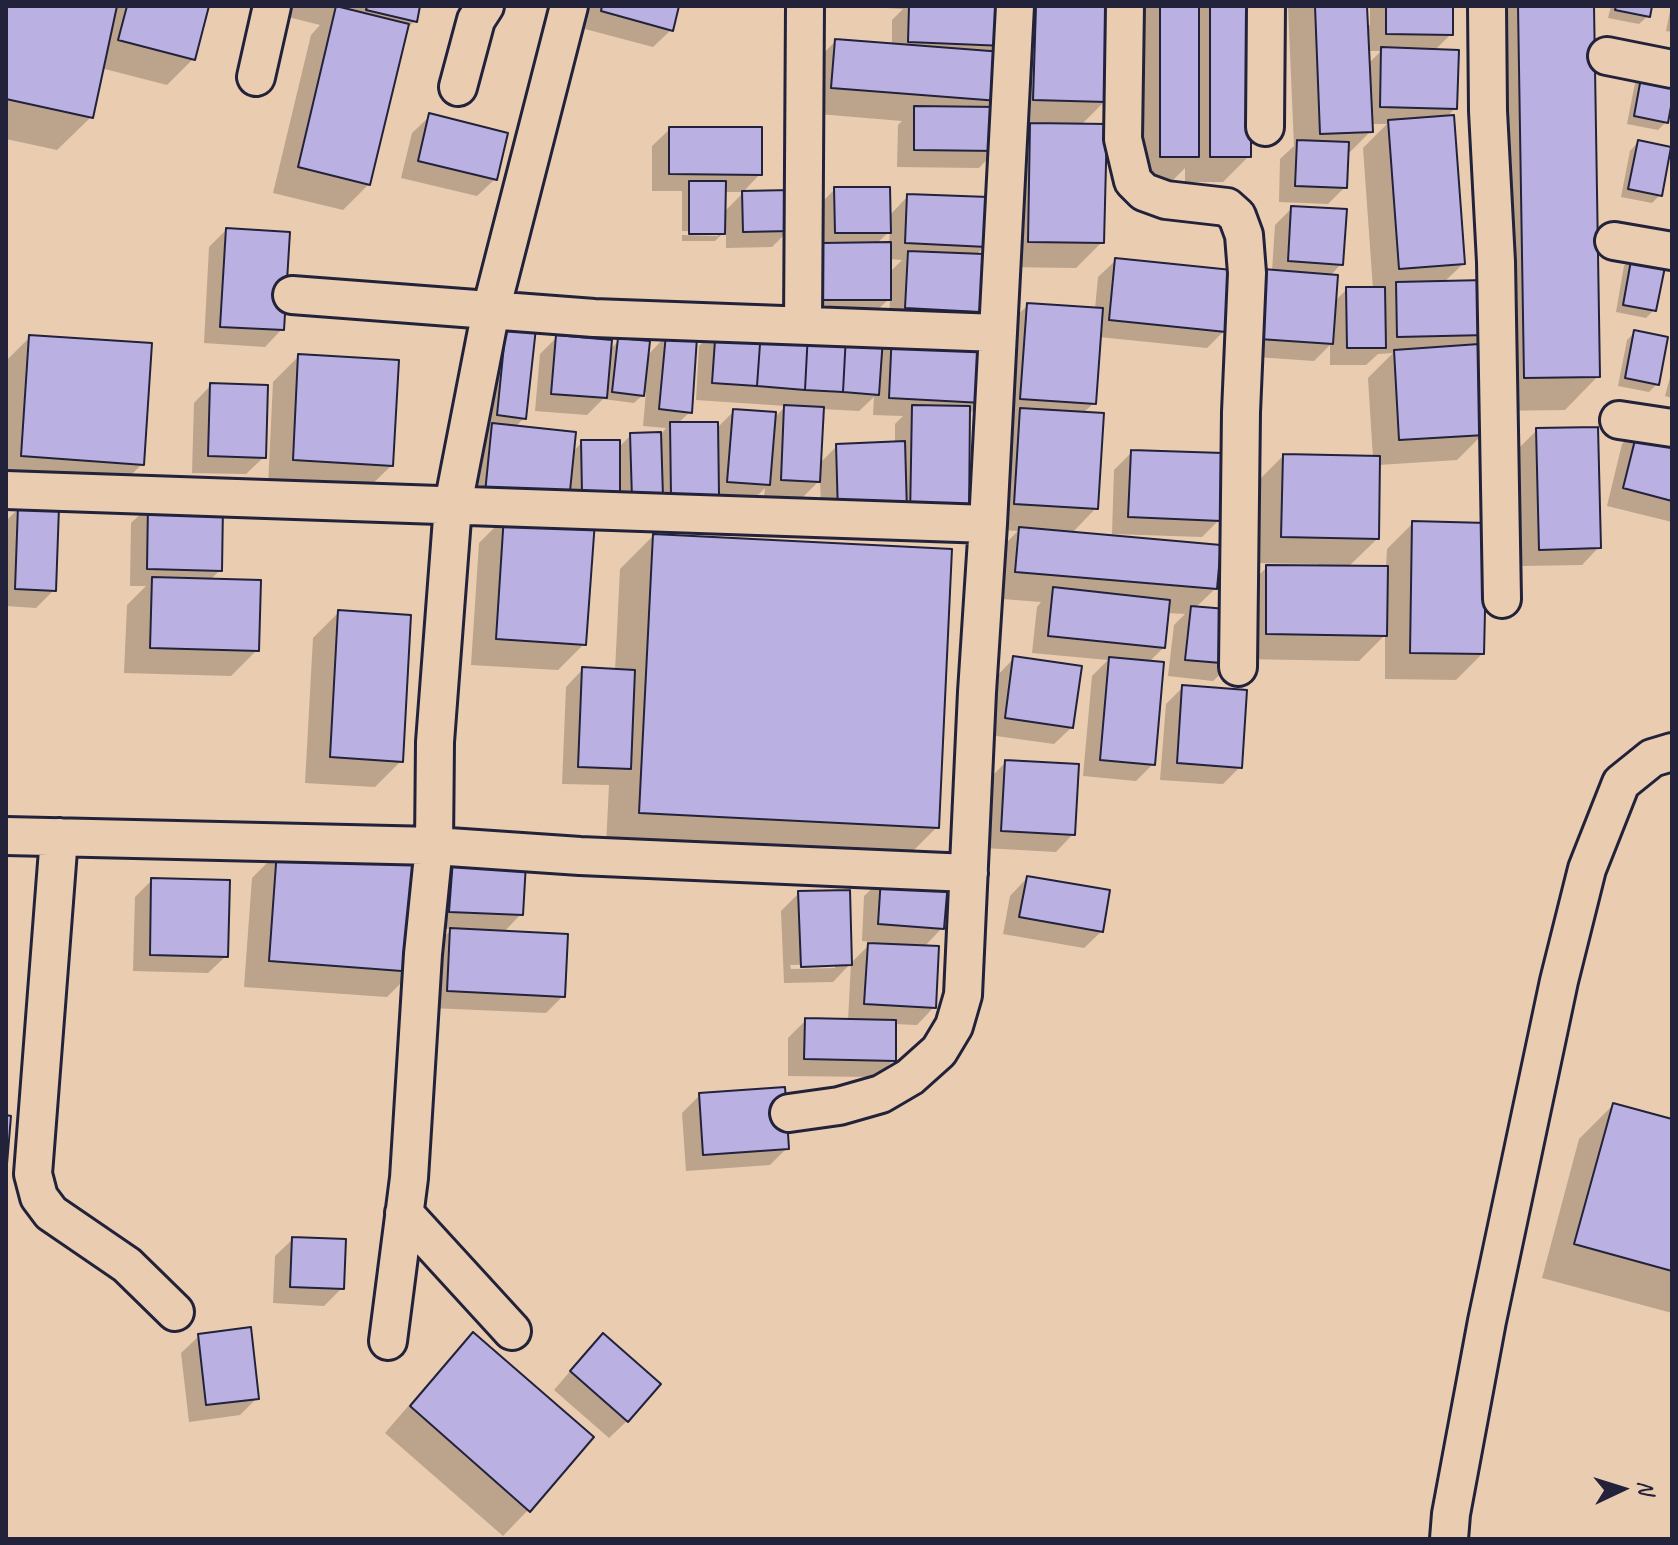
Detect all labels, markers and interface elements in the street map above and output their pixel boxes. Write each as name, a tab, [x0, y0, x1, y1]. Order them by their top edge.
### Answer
north arrow	[1582, 1449, 1662, 1529]
text: N	[1632, 1480, 1660, 1495]

